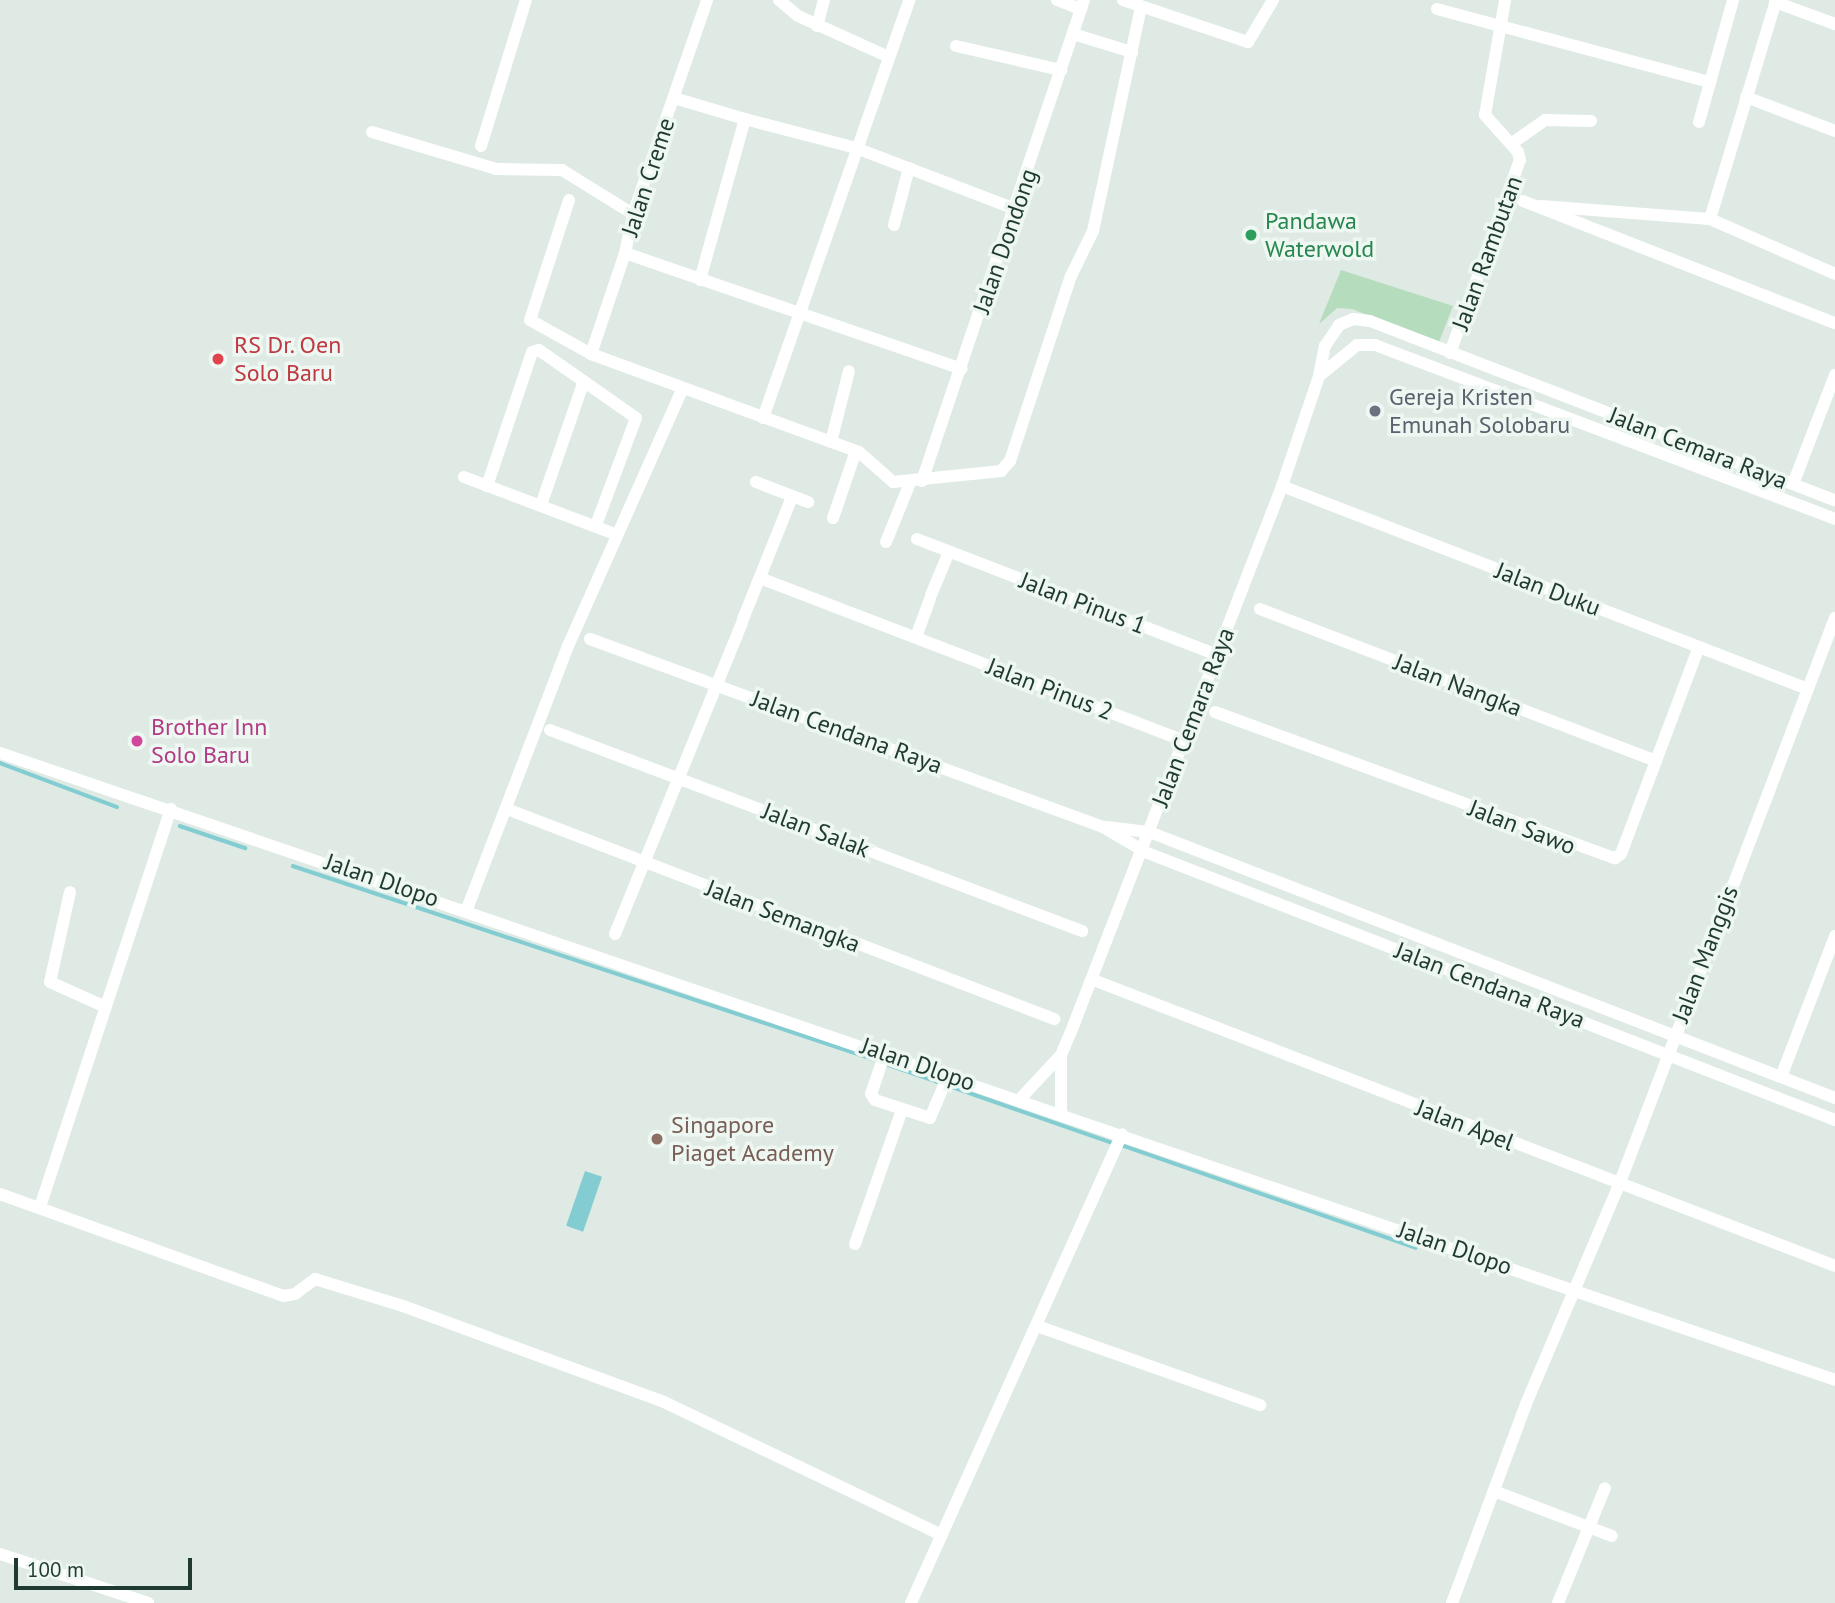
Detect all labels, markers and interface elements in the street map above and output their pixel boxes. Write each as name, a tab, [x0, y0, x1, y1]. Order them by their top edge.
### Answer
street label: Jalan Creme	[615, 114, 681, 240]
street label: Jalan Dondong	[967, 165, 1043, 317]
street label: Jalan Rambutan	[1446, 172, 1528, 334]
place label: Pandawa Waterwold	[1265, 207, 1374, 263]
marker: Pandawa Waterwold	[1243, 227, 1259, 243]
place label: RS Dr. Oen Solo Baru	[234, 331, 343, 387]
marker: RS Dr. Oen Solo Baru	[208, 349, 228, 369]
place label: Gereja Kristen Emunah Solobaru	[1389, 383, 1570, 439]
street label: Jalan Cemara Raya	[1604, 401, 1792, 495]
marker: Gereja Kristen Emunah Solobaru	[1367, 403, 1383, 419]
street label: Jalan Duku	[1491, 556, 1605, 622]
street label: Jalan Pinus 1	[1016, 566, 1150, 640]
street label: Jalan Cemara Raya	[1146, 623, 1240, 811]
street label: Jalan Nangka	[1390, 647, 1526, 723]
street label: Jalan Pinus 2	[983, 652, 1117, 726]
street label: Jalan Cendana Raya	[748, 684, 946, 780]
place label: Brother Inn Solo Baru	[151, 713, 267, 769]
marker: Brother Inn Solo Baru	[129, 733, 145, 749]
street label: Jalan Sawo	[1464, 793, 1580, 861]
street label: Jalan Salak	[758, 796, 874, 864]
street label: Jalan Dlopo	[321, 847, 443, 913]
street label: Jalan Semangka	[702, 873, 864, 959]
street label: Jalan Manggis	[1666, 882, 1744, 1026]
street label: Jalan Cendana Raya	[1391, 936, 1589, 1034]
street label: Jalan Dlopo	[857, 1031, 979, 1097]
street label: Jalan Apel	[1411, 1093, 1519, 1157]
place label: Singapore Piaget Academy	[671, 1111, 835, 1167]
marker: Singapore Piaget Academy	[649, 1131, 665, 1147]
street label: Jalan Dlopo	[1394, 1215, 1516, 1281]
scale bar	[18, 1544, 196, 1588]
text: 100 m	[27, 1556, 84, 1583]

